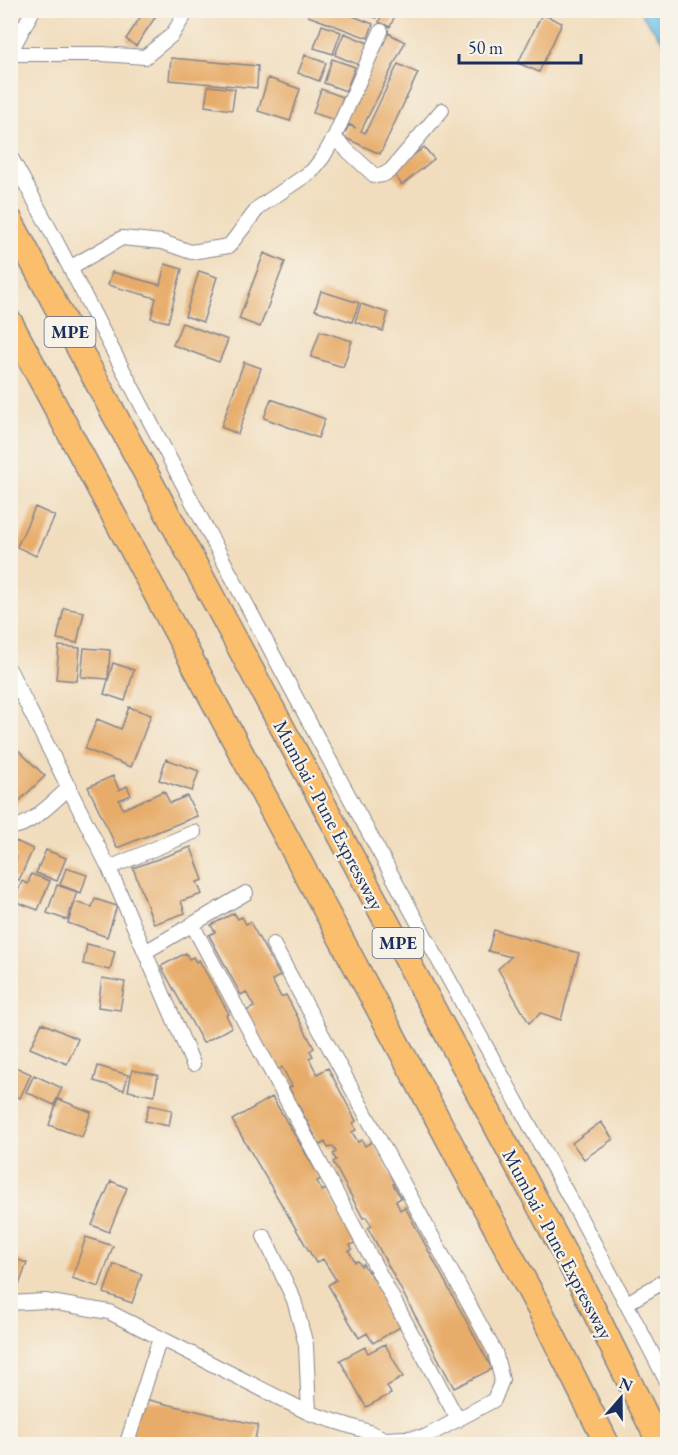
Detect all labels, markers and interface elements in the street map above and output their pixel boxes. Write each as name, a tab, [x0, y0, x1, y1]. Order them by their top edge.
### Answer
scale bar	[459, 27, 580, 65]
text: 50 m	[468, 36, 503, 59]
road number: MPE	[44, 317, 96, 347]
street label: Mumbai - Pune Expressway	[268, 715, 390, 915]
road number: MPE	[372, 928, 424, 958]
street label: Mumbai - Pune Expressway	[497, 1144, 619, 1344]
north arrow	[591, 1368, 651, 1428]
text: N	[616, 1372, 636, 1396]

